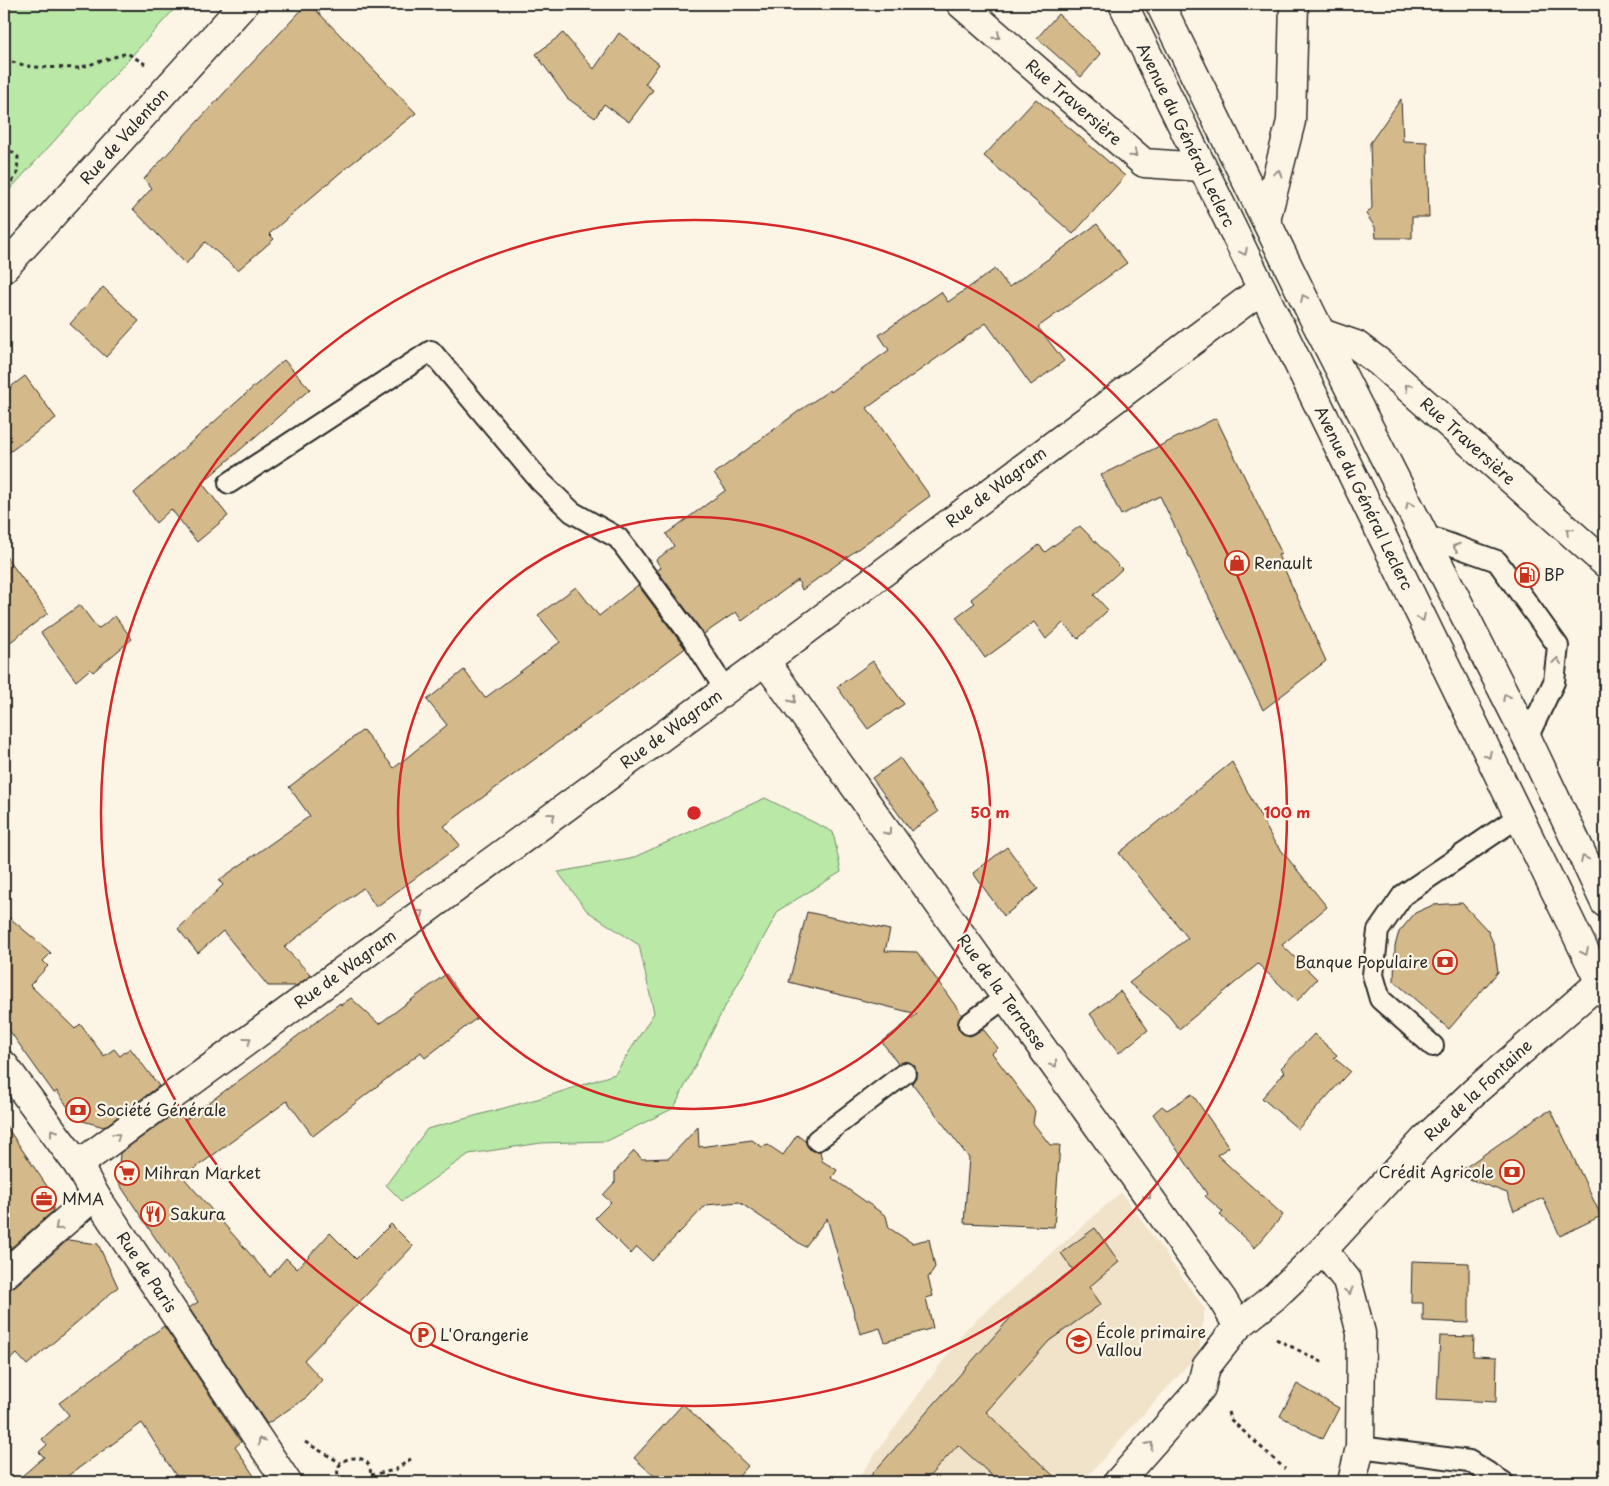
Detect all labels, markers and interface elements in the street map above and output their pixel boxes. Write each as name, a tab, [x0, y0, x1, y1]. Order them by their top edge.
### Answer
one-way arrow	[992, 30, 1001, 39]
street label: Avenue du Général Leclerc	[1132, 38, 1242, 231]
street label: Rue Traversière	[1021, 53, 1128, 150]
street label: Rue de Valenton	[73, 82, 173, 189]
one-way arrow	[1128, 148, 1137, 157]
one-way arrow	[1272, 168, 1283, 177]
one-way arrow	[1237, 247, 1248, 256]
one-way arrow	[1300, 294, 1310, 303]
one-way arrow	[1405, 384, 1414, 393]
street label: Rue Traversière	[1416, 391, 1522, 490]
street label: Avenue du Général Leclerc	[1310, 401, 1420, 594]
street label: Rue de Wagram	[940, 440, 1051, 532]
one-way arrow	[1405, 502, 1415, 511]
one-way arrow	[1565, 527, 1574, 536]
one-way arrow	[1453, 543, 1461, 553]
shop icon: Renault	[1224, 550, 1250, 576]
place label: Renault	[1254, 550, 1313, 574]
fuel station icon: BP	[1514, 562, 1540, 588]
place label: BP	[1544, 562, 1565, 586]
one-way arrow	[1416, 613, 1427, 622]
one-way arrow	[1551, 656, 1562, 664]
street label: Rue de Wagram	[614, 683, 726, 773]
one-way arrow	[1502, 693, 1512, 702]
one-way arrow	[787, 694, 796, 704]
one-way arrow	[1482, 750, 1492, 759]
text: 50 m	[971, 800, 1009, 823]
text: 100 m	[1264, 800, 1310, 823]
centre of rings	[685, 804, 703, 822]
one-way arrow	[546, 814, 555, 822]
one-way arrow	[882, 826, 891, 836]
one-way arrow	[1580, 855, 1591, 864]
one-way arrow	[415, 910, 425, 919]
street label: Rue de Wagram	[288, 923, 400, 1013]
street label: Rue de la Terrasse	[952, 928, 1053, 1055]
one-way arrow	[1579, 947, 1589, 956]
place label: Banque Populaire	[1295, 949, 1428, 973]
bank icon: Banque Populaire	[1432, 949, 1458, 975]
street label: Rue de la Fontaine	[1418, 1033, 1537, 1146]
one-way arrow	[242, 1037, 252, 1046]
one-way arrow	[1048, 1058, 1057, 1068]
bank icon: Société Générale	[65, 1097, 91, 1123]
place label: Société Générale	[96, 1097, 226, 1121]
one-way arrow	[51, 1129, 59, 1138]
one-way arrow	[111, 1133, 121, 1142]
place label: Crédit Agricole	[1378, 1159, 1494, 1183]
bank icon: Crédit Agricole	[1499, 1159, 1525, 1185]
supermarket icon: Mihran Market	[114, 1160, 140, 1186]
place label: Mihran Market	[144, 1160, 261, 1184]
office icon: MMA	[31, 1186, 57, 1212]
place label: MMA	[62, 1186, 104, 1210]
one-way arrow	[1142, 1190, 1151, 1200]
restaurant icon: Sakura	[140, 1201, 166, 1227]
place label: Sakura	[170, 1201, 226, 1225]
one-way arrow	[55, 1221, 64, 1230]
street label: Rue de Paris	[112, 1226, 184, 1317]
one-way arrow	[1344, 1286, 1354, 1294]
place label: École primaire Vallou	[1096, 1319, 1206, 1361]
parking icon: L'Orangerie	[410, 1322, 436, 1348]
place label: L'Orangerie	[440, 1322, 529, 1346]
school or university icon: École primaire Vallou	[1066, 1328, 1092, 1354]
one-way arrow	[257, 1438, 267, 1447]
one-way arrow	[1144, 1442, 1153, 1451]

